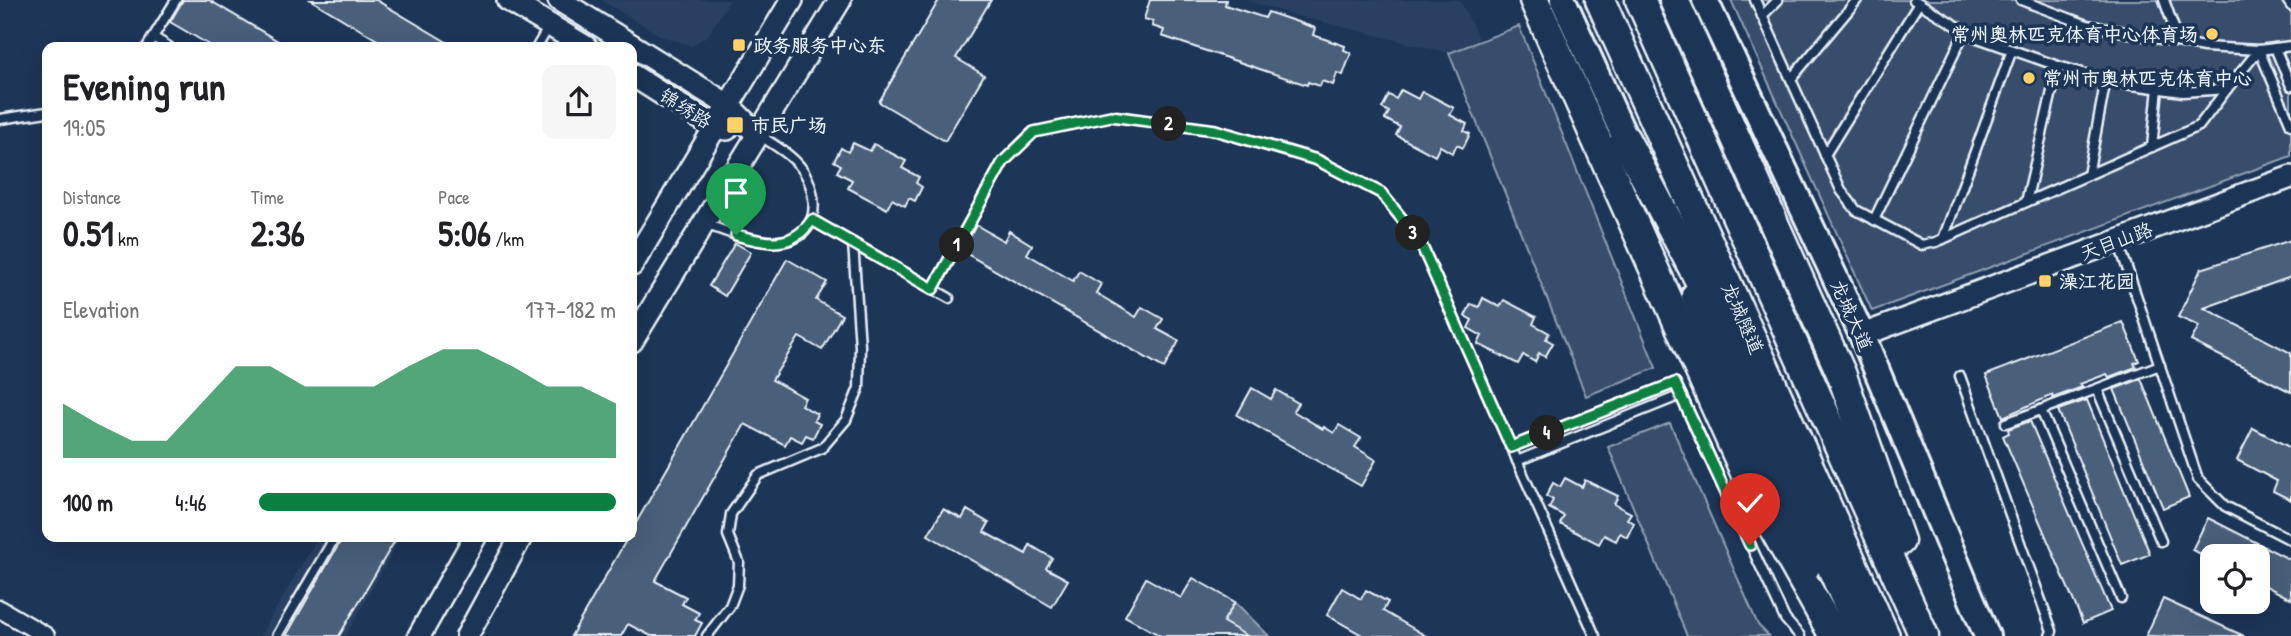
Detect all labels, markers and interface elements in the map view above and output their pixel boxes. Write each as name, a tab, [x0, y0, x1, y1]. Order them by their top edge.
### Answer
place label: 常州奥林匹克体育中心体育场	[1951, 21, 2198, 47]
marker: 常州奥林匹克体育中心体育场	[2204, 26, 2220, 42]
place label: 政务服务中心东	[753, 32, 886, 58]
marker: 政务服务中心东	[731, 37, 747, 53]
text: Evening run	[63, 60, 226, 112]
button: share	[542, 65, 616, 139]
place label: 常州市奥林匹克体育中心	[2043, 65, 2252, 91]
marker: 常州市奥林匹克体育中心	[2021, 70, 2037, 86]
street label: 锦绣路	[655, 82, 717, 134]
pin: 2	[1152, 106, 1186, 142]
text: 2	[1164, 110, 1173, 136]
text: 19:05	[63, 112, 105, 143]
place label: 市民广场	[751, 112, 827, 138]
marker: 市民广场	[725, 115, 745, 135]
pin	[706, 163, 766, 235]
icon: arrive	[717, 174, 755, 212]
text: Distance	[63, 184, 121, 210]
text: Time	[251, 184, 284, 210]
text: Pace	[438, 184, 470, 210]
text: 0.51	[63, 210, 114, 257]
text: 2:36	[251, 210, 305, 257]
text: 5:06	[438, 210, 491, 257]
pin: 3	[1396, 216, 1430, 250]
street label: 天目山路	[2076, 216, 2156, 266]
text: 3	[1408, 219, 1417, 245]
text: km	[114, 226, 139, 252]
text: /km	[491, 226, 524, 252]
pin: 1	[940, 228, 974, 262]
text: 1	[953, 231, 960, 257]
place label: 澡江花园	[2059, 268, 2135, 294]
marker: 澡江花园	[2037, 273, 2053, 289]
street label: 龙城大道	[1825, 275, 1879, 355]
street label: 龙城隧道	[1716, 278, 1770, 358]
text: Elevation	[63, 294, 139, 325]
text: 177–182 m	[525, 294, 616, 325]
pin: 4	[1530, 416, 1564, 450]
text: 4	[1543, 419, 1550, 445]
pin	[1720, 473, 1780, 545]
icon: check	[1731, 484, 1769, 522]
text: 100 m	[63, 487, 113, 518]
text: 4:46	[175, 487, 207, 518]
map controls	[2200, 544, 2270, 614]
button: locate	[2200, 544, 2270, 614]

